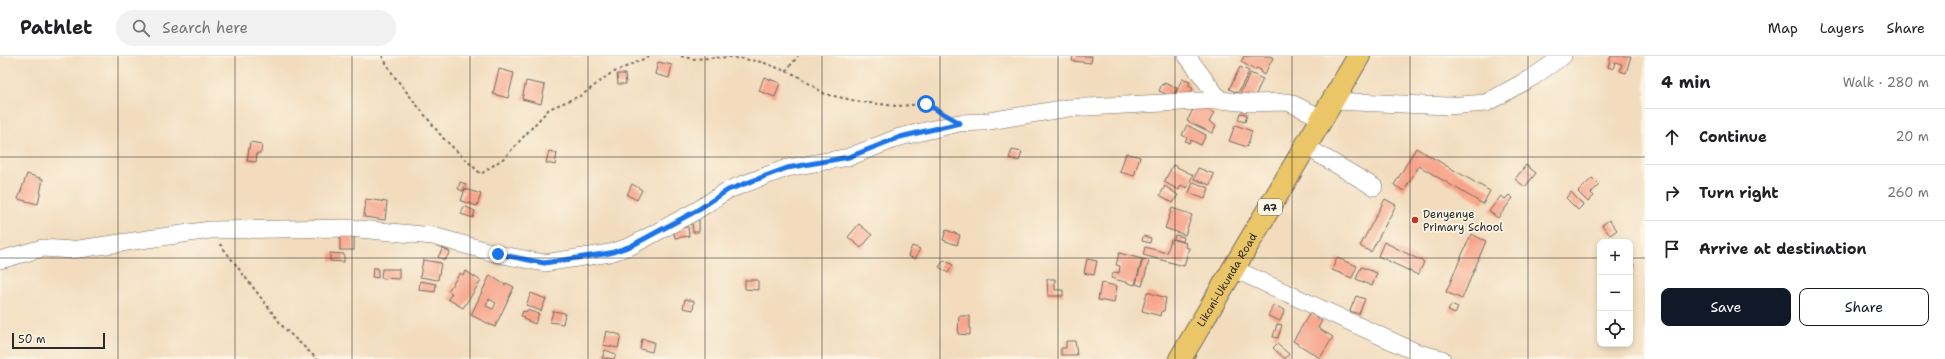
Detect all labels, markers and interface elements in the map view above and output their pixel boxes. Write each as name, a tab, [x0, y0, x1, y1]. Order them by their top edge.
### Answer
search box	[116, 10, 396, 46]
text: Pathlet	[20, 15, 92, 40]
icon: search	[130, 17, 152, 39]
text: Search here	[162, 18, 248, 38]
text: Map	[1768, 19, 1798, 37]
text: Layers	[1820, 19, 1864, 37]
text: Share	[1886, 19, 1925, 37]
text: 4 min	[1661, 71, 1711, 93]
text: Walk · 280 m	[1843, 74, 1929, 91]
route start	[917, 95, 935, 113]
icon: ahead	[1661, 126, 1683, 148]
text: Continue	[1699, 127, 1767, 147]
text: 20 m	[1896, 128, 1929, 145]
icon: right	[1661, 182, 1683, 204]
text: Turn right	[1699, 183, 1779, 203]
text: 260 m	[1887, 184, 1929, 201]
road number: A7	[1258, 199, 1282, 215]
place label: Denyenye Primary School	[1423, 207, 1503, 235]
marker: Denyenye Primary School	[1410, 215, 1420, 225]
street label: Likoni-Ukunda Road	[1193, 230, 1260, 330]
icon: arrive	[1661, 238, 1683, 260]
map controls	[1597, 239, 1633, 347]
button: +	[1597, 239, 1633, 275]
text: Arrive at destination	[1699, 239, 1867, 259]
route end	[489, 245, 507, 263]
button: −	[1597, 275, 1633, 311]
button: Save	[1661, 288, 1791, 326]
button: Share	[1799, 288, 1929, 326]
button: locate	[1597, 311, 1633, 347]
scale bar	[12, 331, 105, 350]
text: 50 m	[18, 332, 46, 347]

